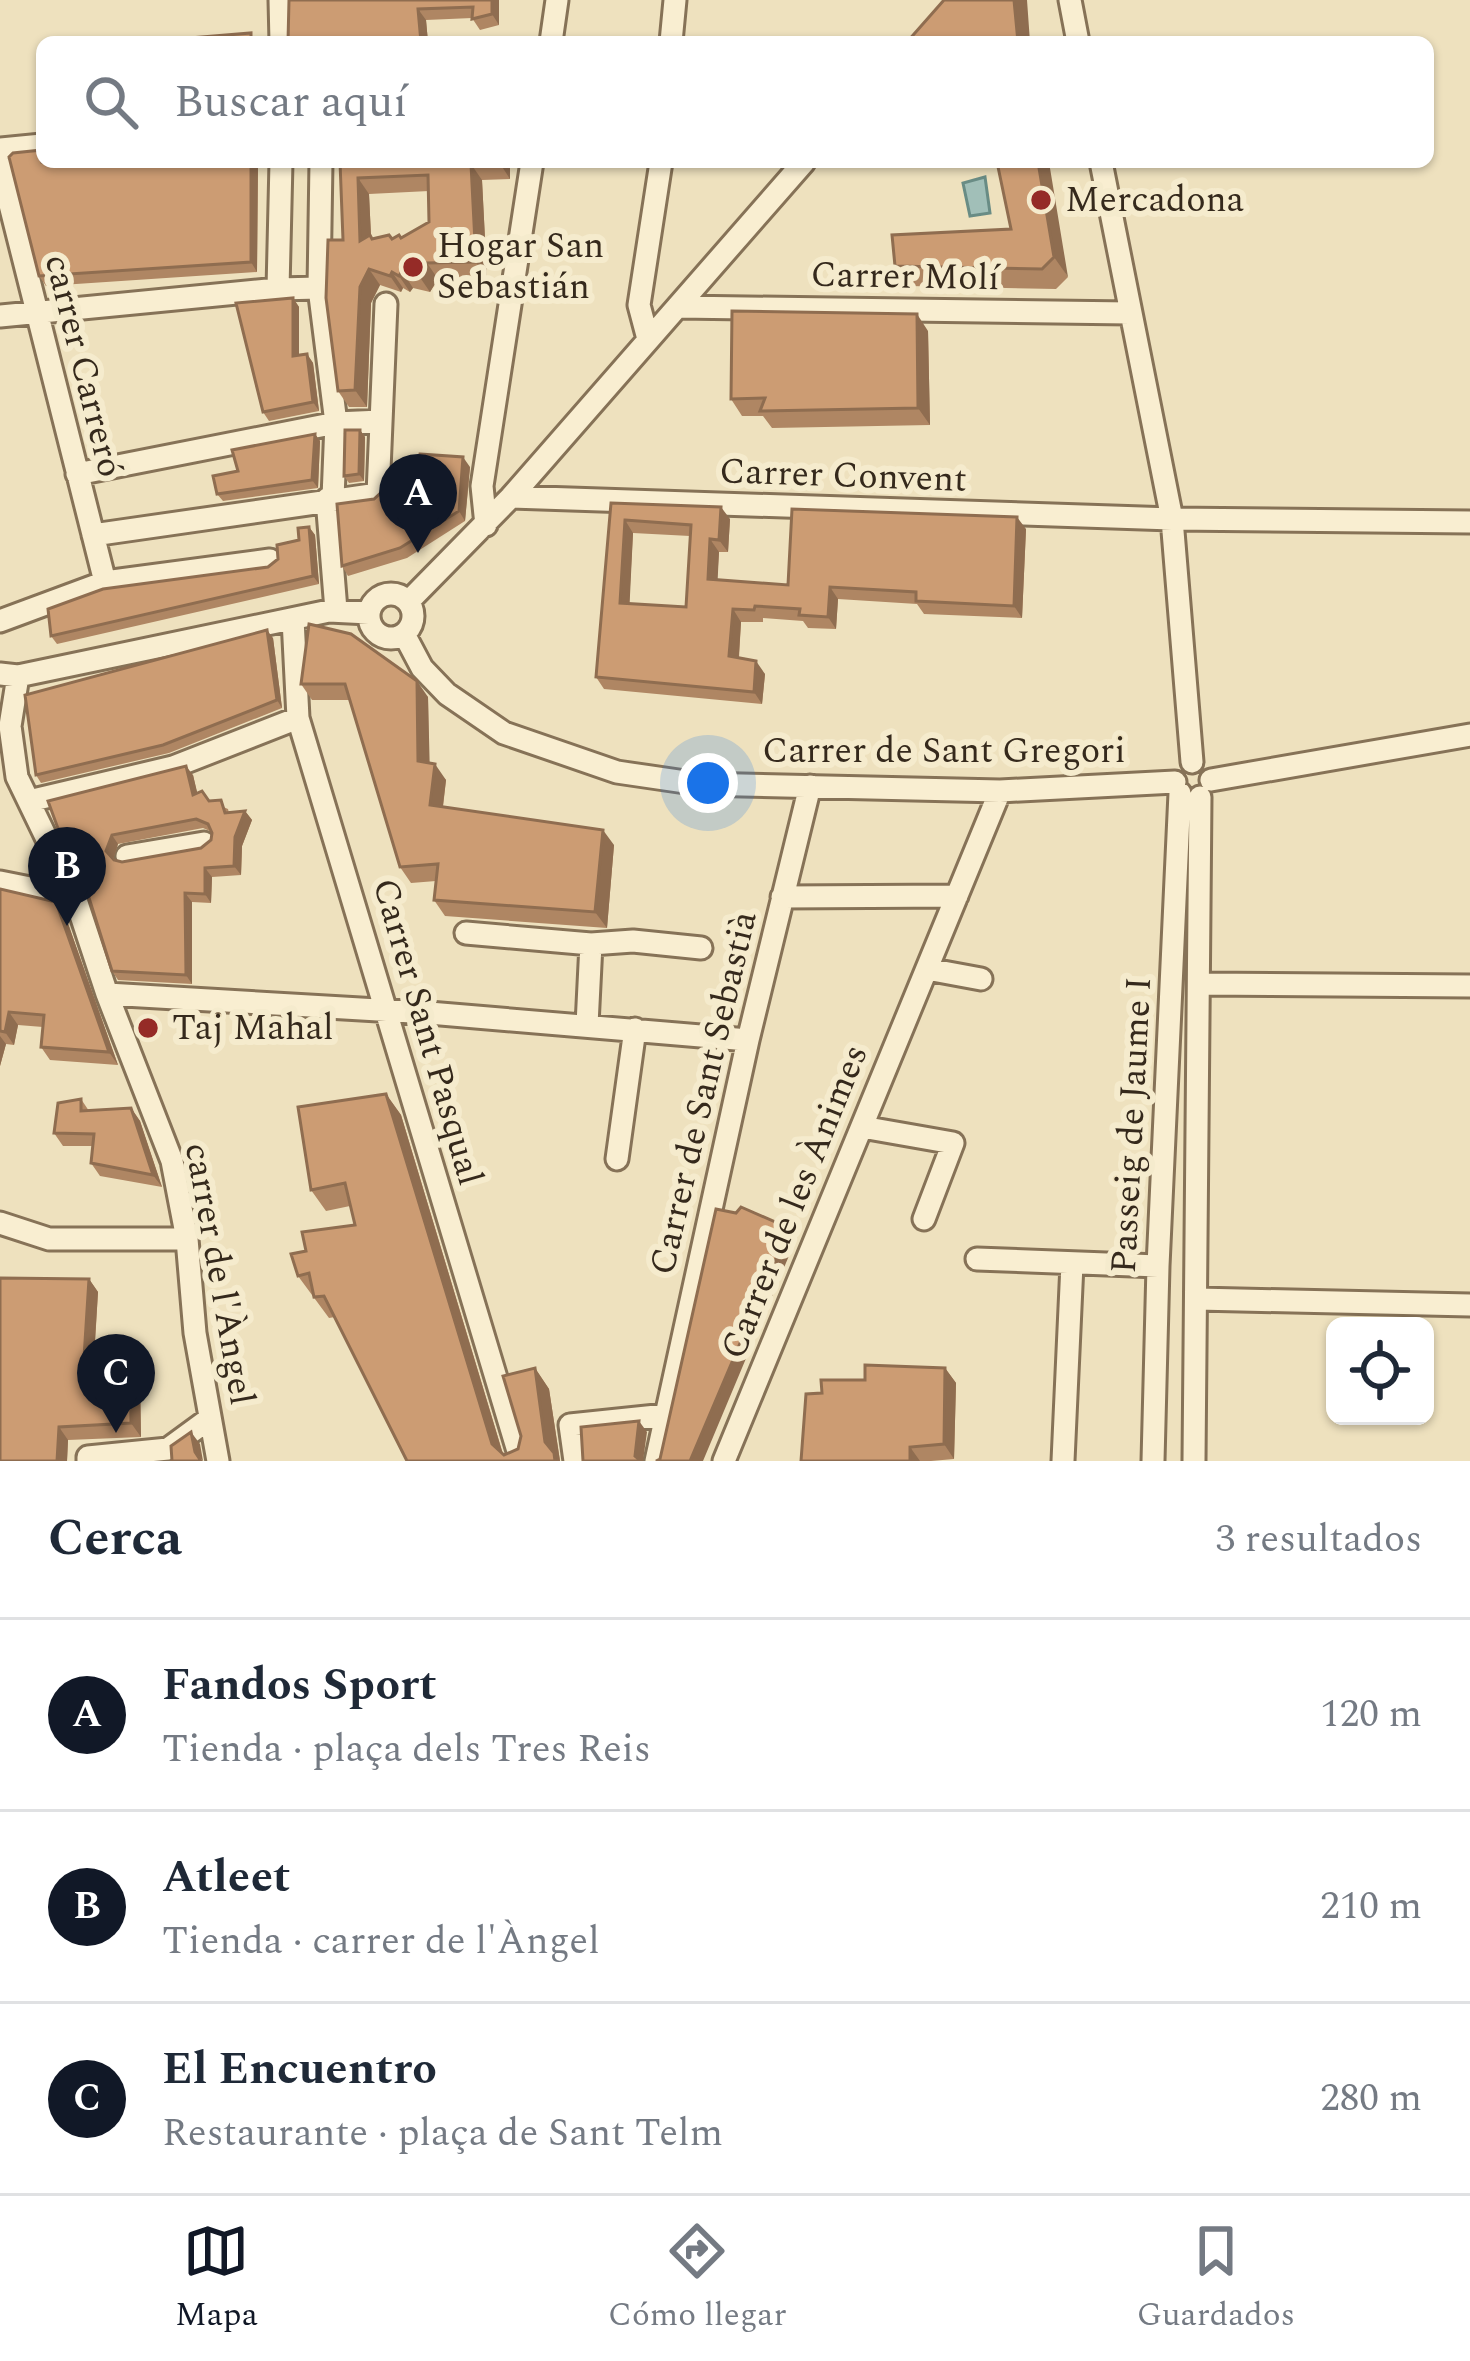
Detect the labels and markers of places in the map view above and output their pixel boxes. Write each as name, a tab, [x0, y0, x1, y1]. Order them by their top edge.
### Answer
place label: Mercadona	[1065, 173, 1244, 228]
marker: Mercadona	[1028, 187, 1054, 213]
place label: Hogar San Sebastián	[437, 219, 604, 315]
marker: Hogar San Sebastián	[400, 254, 426, 280]
pin: A	[379, 454, 457, 553]
pin: B	[28, 827, 106, 926]
place label: Taj Mahal	[172, 1001, 333, 1056]
marker: Taj Mahal	[135, 1015, 161, 1041]
pin: C	[77, 1334, 155, 1433]

